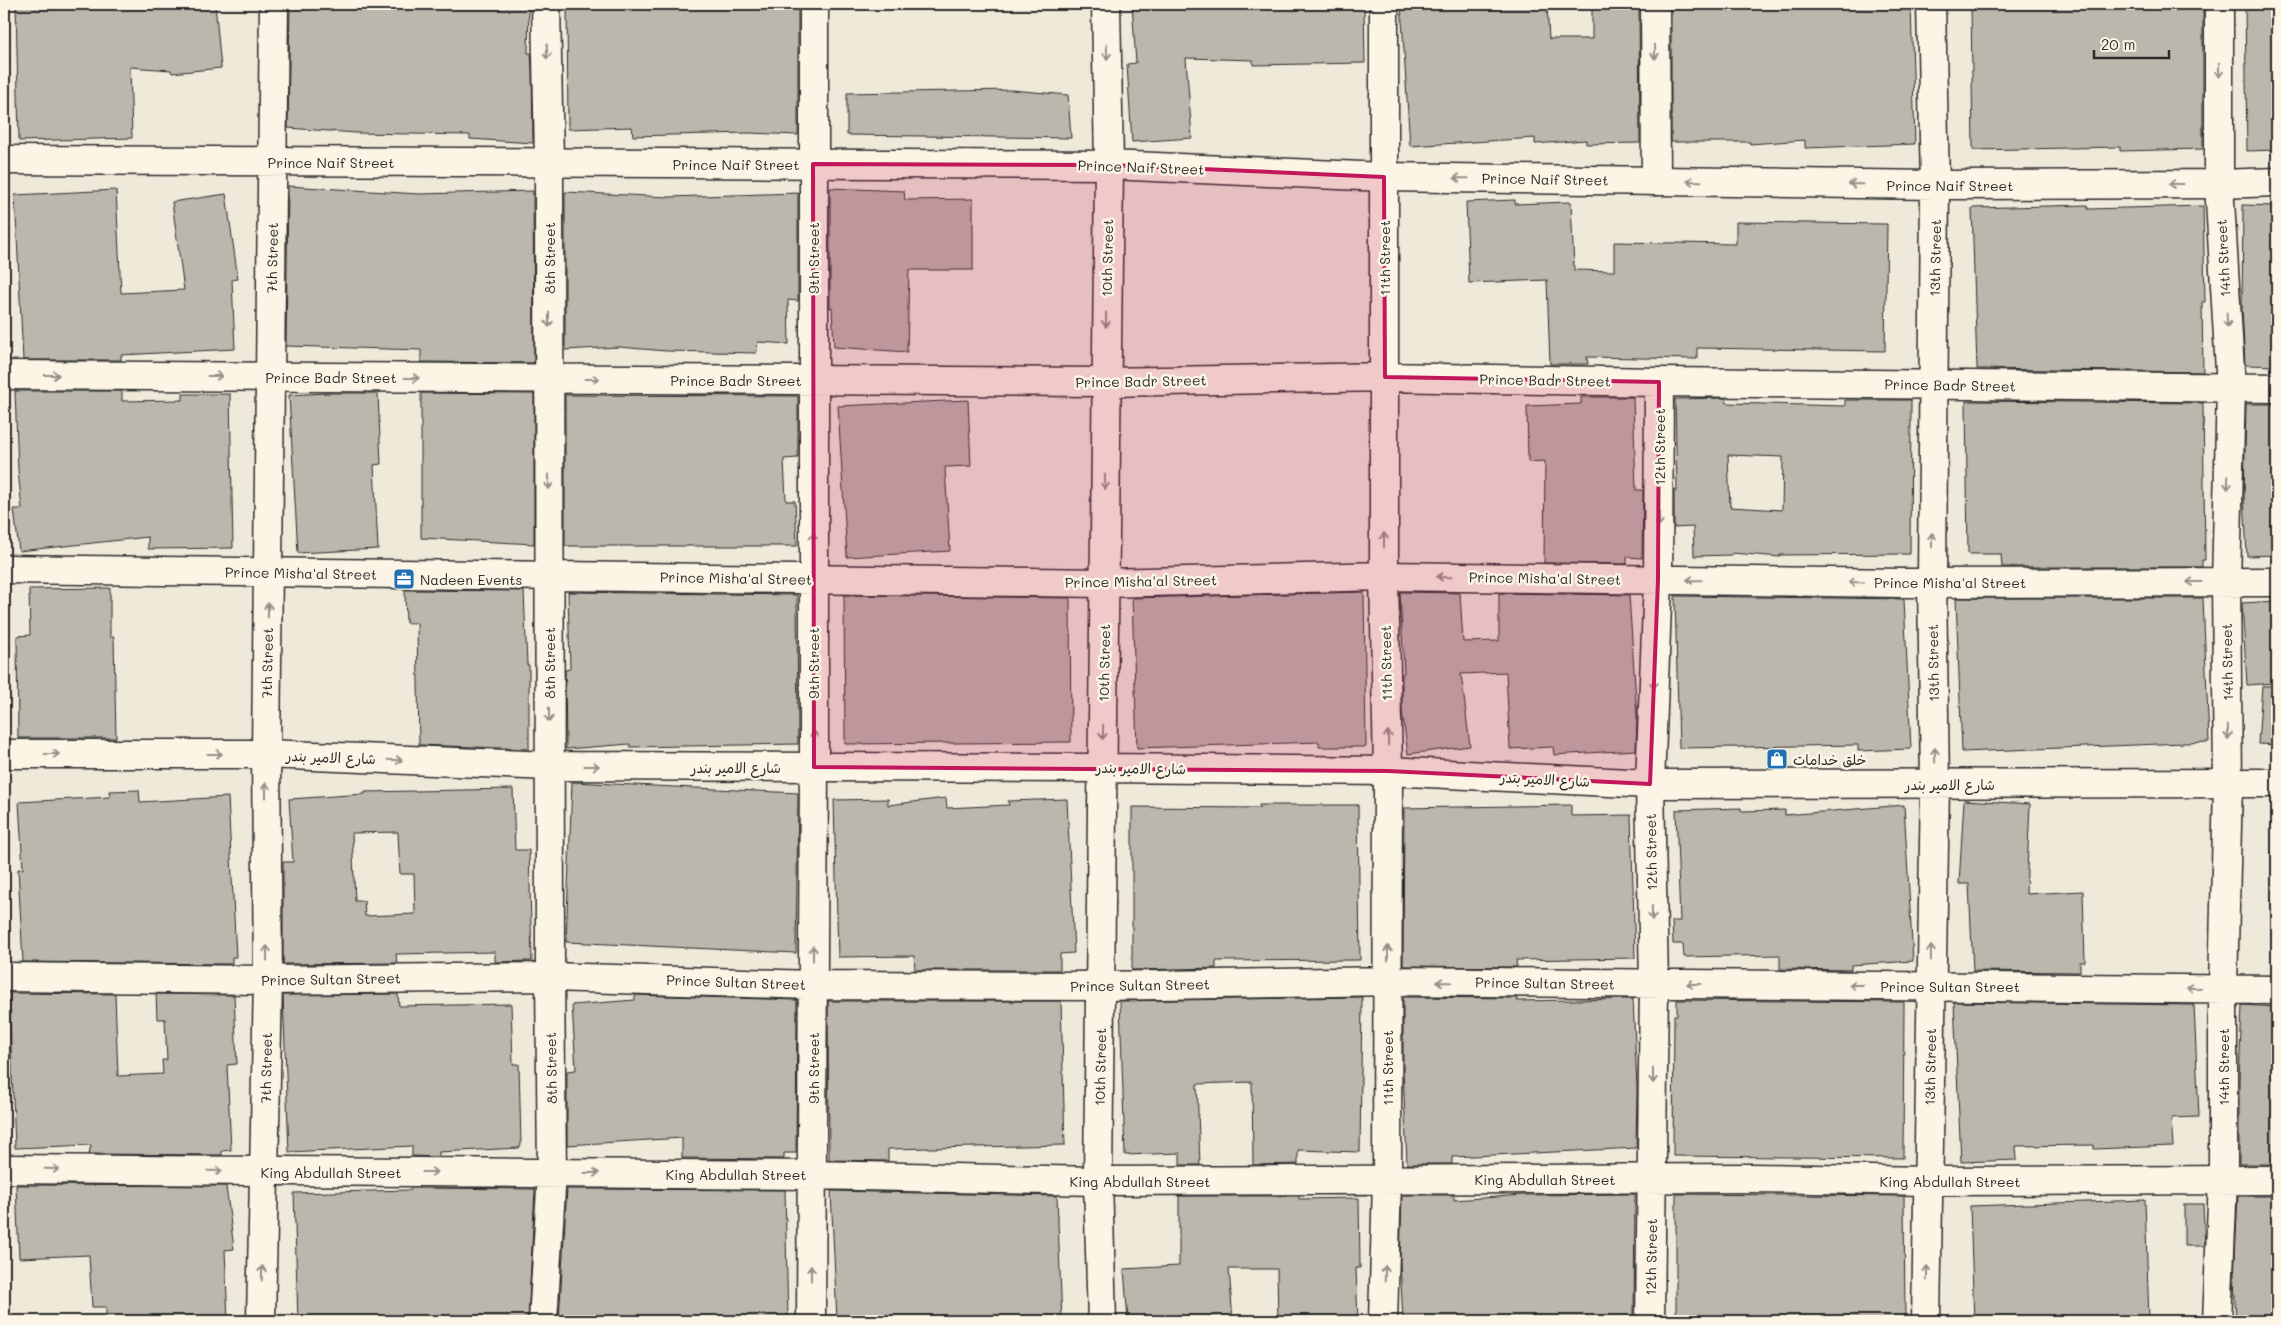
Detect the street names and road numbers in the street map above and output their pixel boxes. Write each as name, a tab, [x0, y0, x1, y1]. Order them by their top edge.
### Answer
street label: Prince Naif Street	[268, 153, 394, 172]
street label: Prince Naif Street	[673, 155, 799, 174]
street label: Prince Naif Street	[1077, 155, 1205, 179]
street label: Prince Naif Street	[1481, 168, 1609, 190]
street label: Prince Naif Street	[1887, 176, 2013, 195]
street label: 10th Street	[1097, 219, 1117, 297]
street label: 13th Street	[1925, 219, 1945, 297]
street label: 14th Street	[2211, 219, 2235, 297]
street label: 11th Street	[1375, 220, 1394, 296]
street label: 7th Street	[262, 222, 282, 294]
street label: 8th Street	[540, 222, 559, 294]
street label: 9th Street	[804, 222, 823, 294]
street label: Prince Badr Street	[265, 368, 397, 387]
street label: Prince Badr Street	[1479, 369, 1611, 391]
street label: Prince Badr Street	[1075, 370, 1207, 392]
street label: Prince Badr Street	[670, 371, 802, 390]
street label: Prince Badr Street	[1884, 374, 2016, 396]
street label: 12th Street	[1650, 408, 1669, 486]
street label: Prince Misha'al Street	[225, 562, 377, 584]
street label: Prince Misha'al Street	[660, 567, 812, 589]
street label: Prince Misha'al Street	[1469, 567, 1621, 589]
street label: Prince Misha'al Street	[1065, 570, 1217, 592]
street label: Prince Misha'al Street	[1874, 573, 2026, 592]
street label: 14th Street	[2217, 623, 2237, 701]
street label: 10th Street	[1094, 624, 1114, 702]
street label: 13th Street	[1923, 624, 1943, 702]
street label: 11th Street	[1376, 625, 1396, 701]
street label: 7th Street	[257, 627, 277, 699]
street label: 8th Street	[540, 627, 559, 699]
street label: 9th Street	[804, 627, 823, 699]
street label: شارع الامير بندر	[285, 746, 376, 769]
street label: شارع الامير بندر	[690, 758, 781, 778]
street label: شارع الامير بندر	[1095, 758, 1186, 779]
street label: شارع الامير بندر	[1499, 767, 1590, 792]
street label: شارع الامير بندر	[1904, 775, 1995, 795]
street label: 12th Street	[1641, 813, 1661, 891]
street label: Prince Sultan Street	[261, 968, 401, 990]
street label: Prince Sultan Street	[666, 970, 806, 994]
street label: Prince Sultan Street	[1475, 972, 1615, 994]
street label: Prince Sultan Street	[1070, 974, 1210, 996]
street label: Prince Sultan Street	[1880, 977, 2020, 996]
street label: 10th Street	[1090, 1028, 1110, 1106]
street label: 13th Street	[1920, 1028, 1940, 1106]
street label: 14th Street	[2214, 1028, 2233, 1106]
street label: 11th Street	[1378, 1030, 1397, 1106]
street label: 7th Street	[256, 1032, 276, 1104]
street label: 8th Street	[541, 1032, 561, 1104]
street label: 9th Street	[804, 1032, 823, 1104]
street label: King Abdullah Street	[261, 1163, 401, 1182]
street label: King Abdullah Street	[666, 1165, 806, 1184]
street label: King Abdullah Street	[1475, 1170, 1615, 1189]
street label: King Abdullah Street	[1070, 1172, 1210, 1191]
street label: King Abdullah Street	[1880, 1172, 2020, 1191]
street label: 12th Street	[1641, 1218, 1661, 1296]

